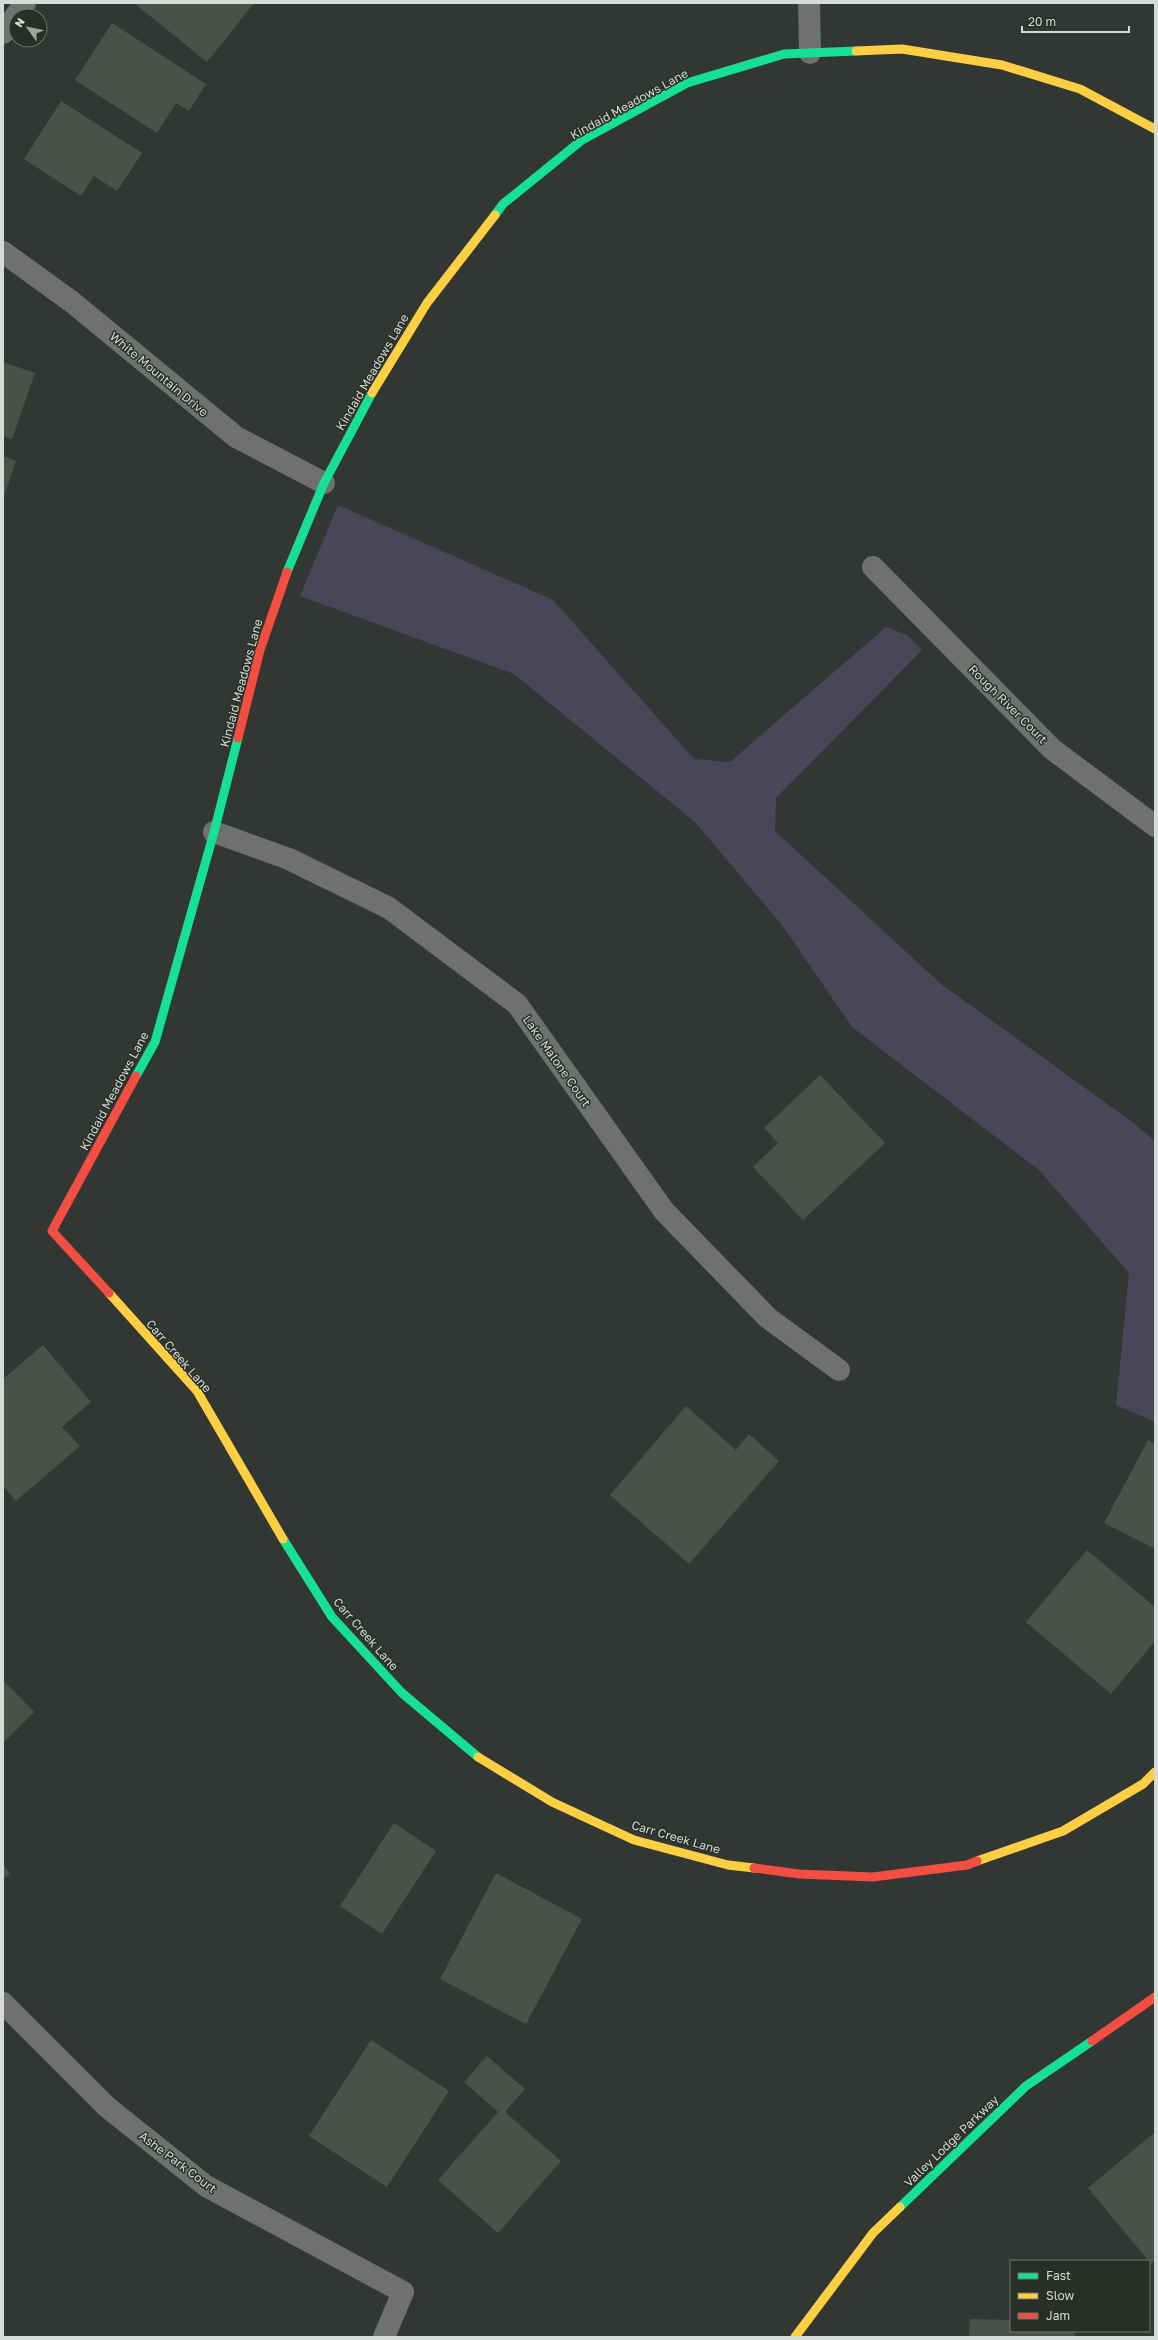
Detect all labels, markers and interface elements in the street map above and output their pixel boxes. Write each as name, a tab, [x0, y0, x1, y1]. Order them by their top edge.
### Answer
north arrow	[8, 8, 48, 48]
scale bar	[1022, 8, 1129, 34]
text: 20 m	[1028, 14, 1056, 29]
text: N	[11, 15, 27, 29]
street label: Kindaid Meadows Lane	[567, 65, 691, 143]
street label: Kindaid Meadows Lane	[332, 311, 412, 433]
street label: White Mountain Drive	[107, 328, 211, 420]
street label: Kindaid Meadows Lane	[217, 617, 265, 749]
street label: Rough River Court	[966, 662, 1051, 747]
street label: Lake Malone Court	[520, 1012, 594, 1110]
street label: Kindaid Meadows Lane	[76, 1029, 152, 1153]
street label: Carr Creek Lane	[143, 1316, 215, 1396]
street label: Carr Creek Lane	[330, 1594, 402, 1674]
street label: Carr Creek Lane	[630, 1817, 722, 1857]
street label: Valley Lodge Parkway	[901, 2092, 1002, 2190]
street label: Ashe Park Court	[136, 2128, 220, 2196]
legend	[1010, 2260, 1150, 2332]
text: Fast	[1046, 2268, 1071, 2283]
text: Slow	[1046, 2288, 1074, 2303]
text: Jam	[1046, 2308, 1070, 2323]

